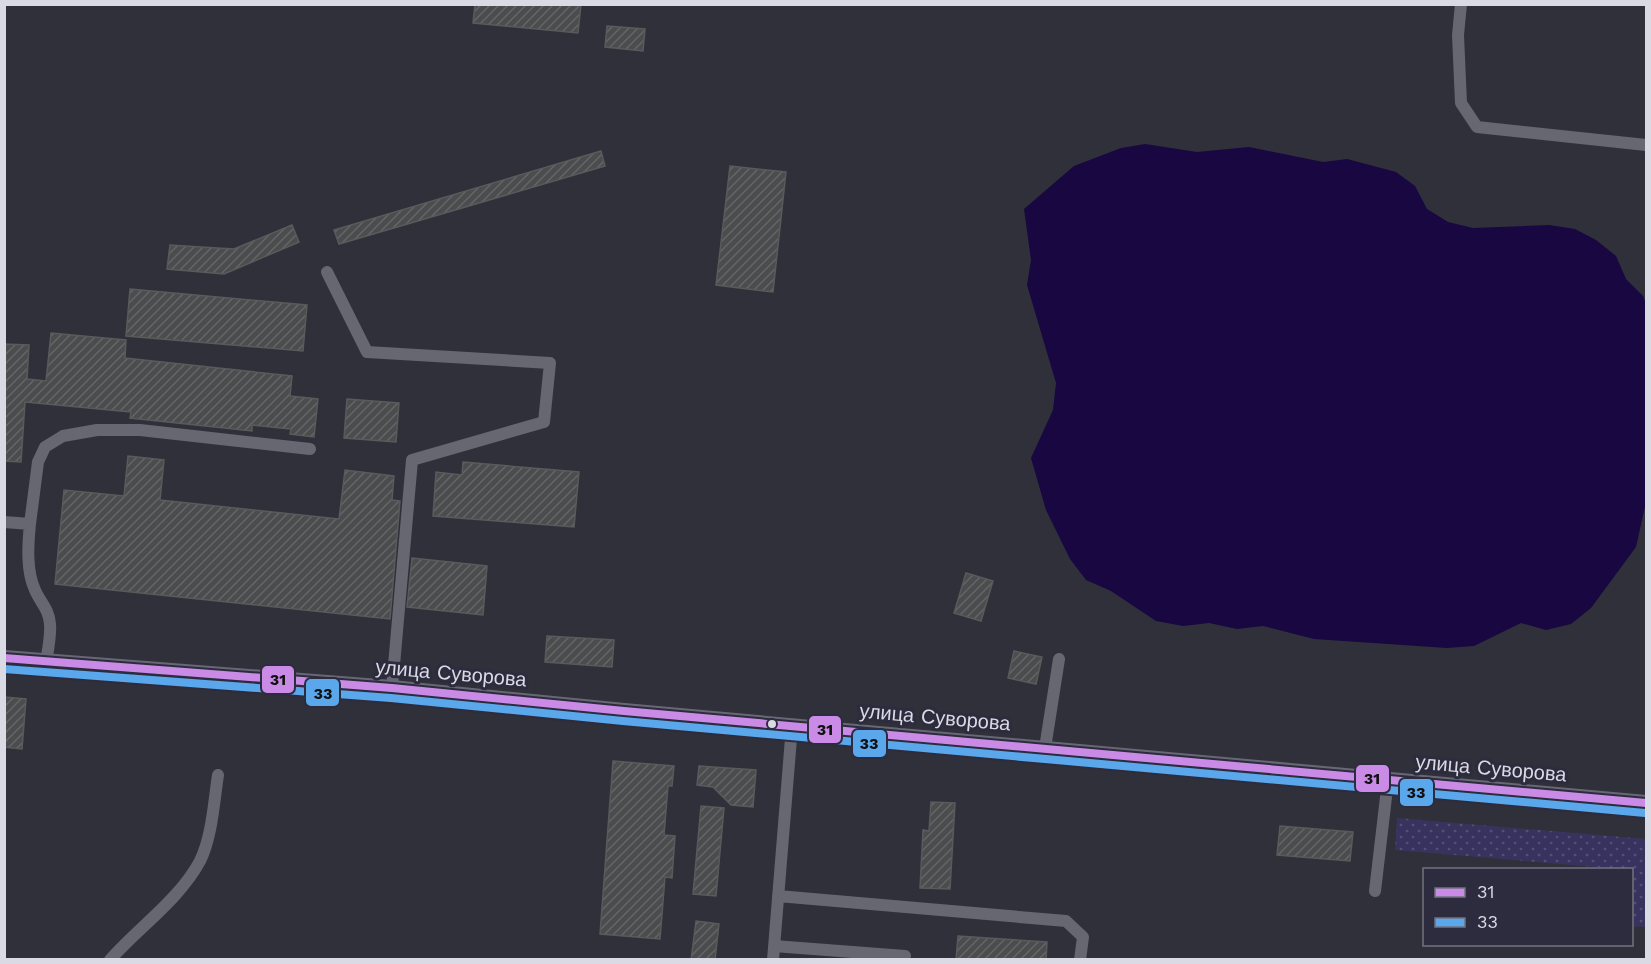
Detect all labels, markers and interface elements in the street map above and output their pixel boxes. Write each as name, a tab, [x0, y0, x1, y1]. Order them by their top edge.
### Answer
street label: улица Суворова	[374, 654, 528, 692]
line badge: 31	[261, 665, 295, 694]
text: 31	[270, 670, 286, 689]
line badge: 33	[305, 678, 340, 707]
text: 33	[314, 684, 332, 703]
street label: улица Суворова	[858, 698, 1012, 736]
line badge: 31	[808, 715, 842, 744]
unlabelled marker	[766, 718, 778, 730]
text: 31	[817, 720, 833, 739]
line badge: 33	[852, 729, 887, 758]
text: 33	[860, 734, 878, 753]
street label: улица Суворова	[1414, 749, 1568, 787]
line badge: 31	[1355, 764, 1390, 793]
text: 31	[1364, 769, 1380, 788]
line badge: 33	[1399, 778, 1434, 807]
text: 33	[1407, 783, 1425, 802]
legend	[1423, 868, 1633, 946]
text: 31	[1477, 881, 1495, 902]
text: 33	[1477, 911, 1498, 932]

